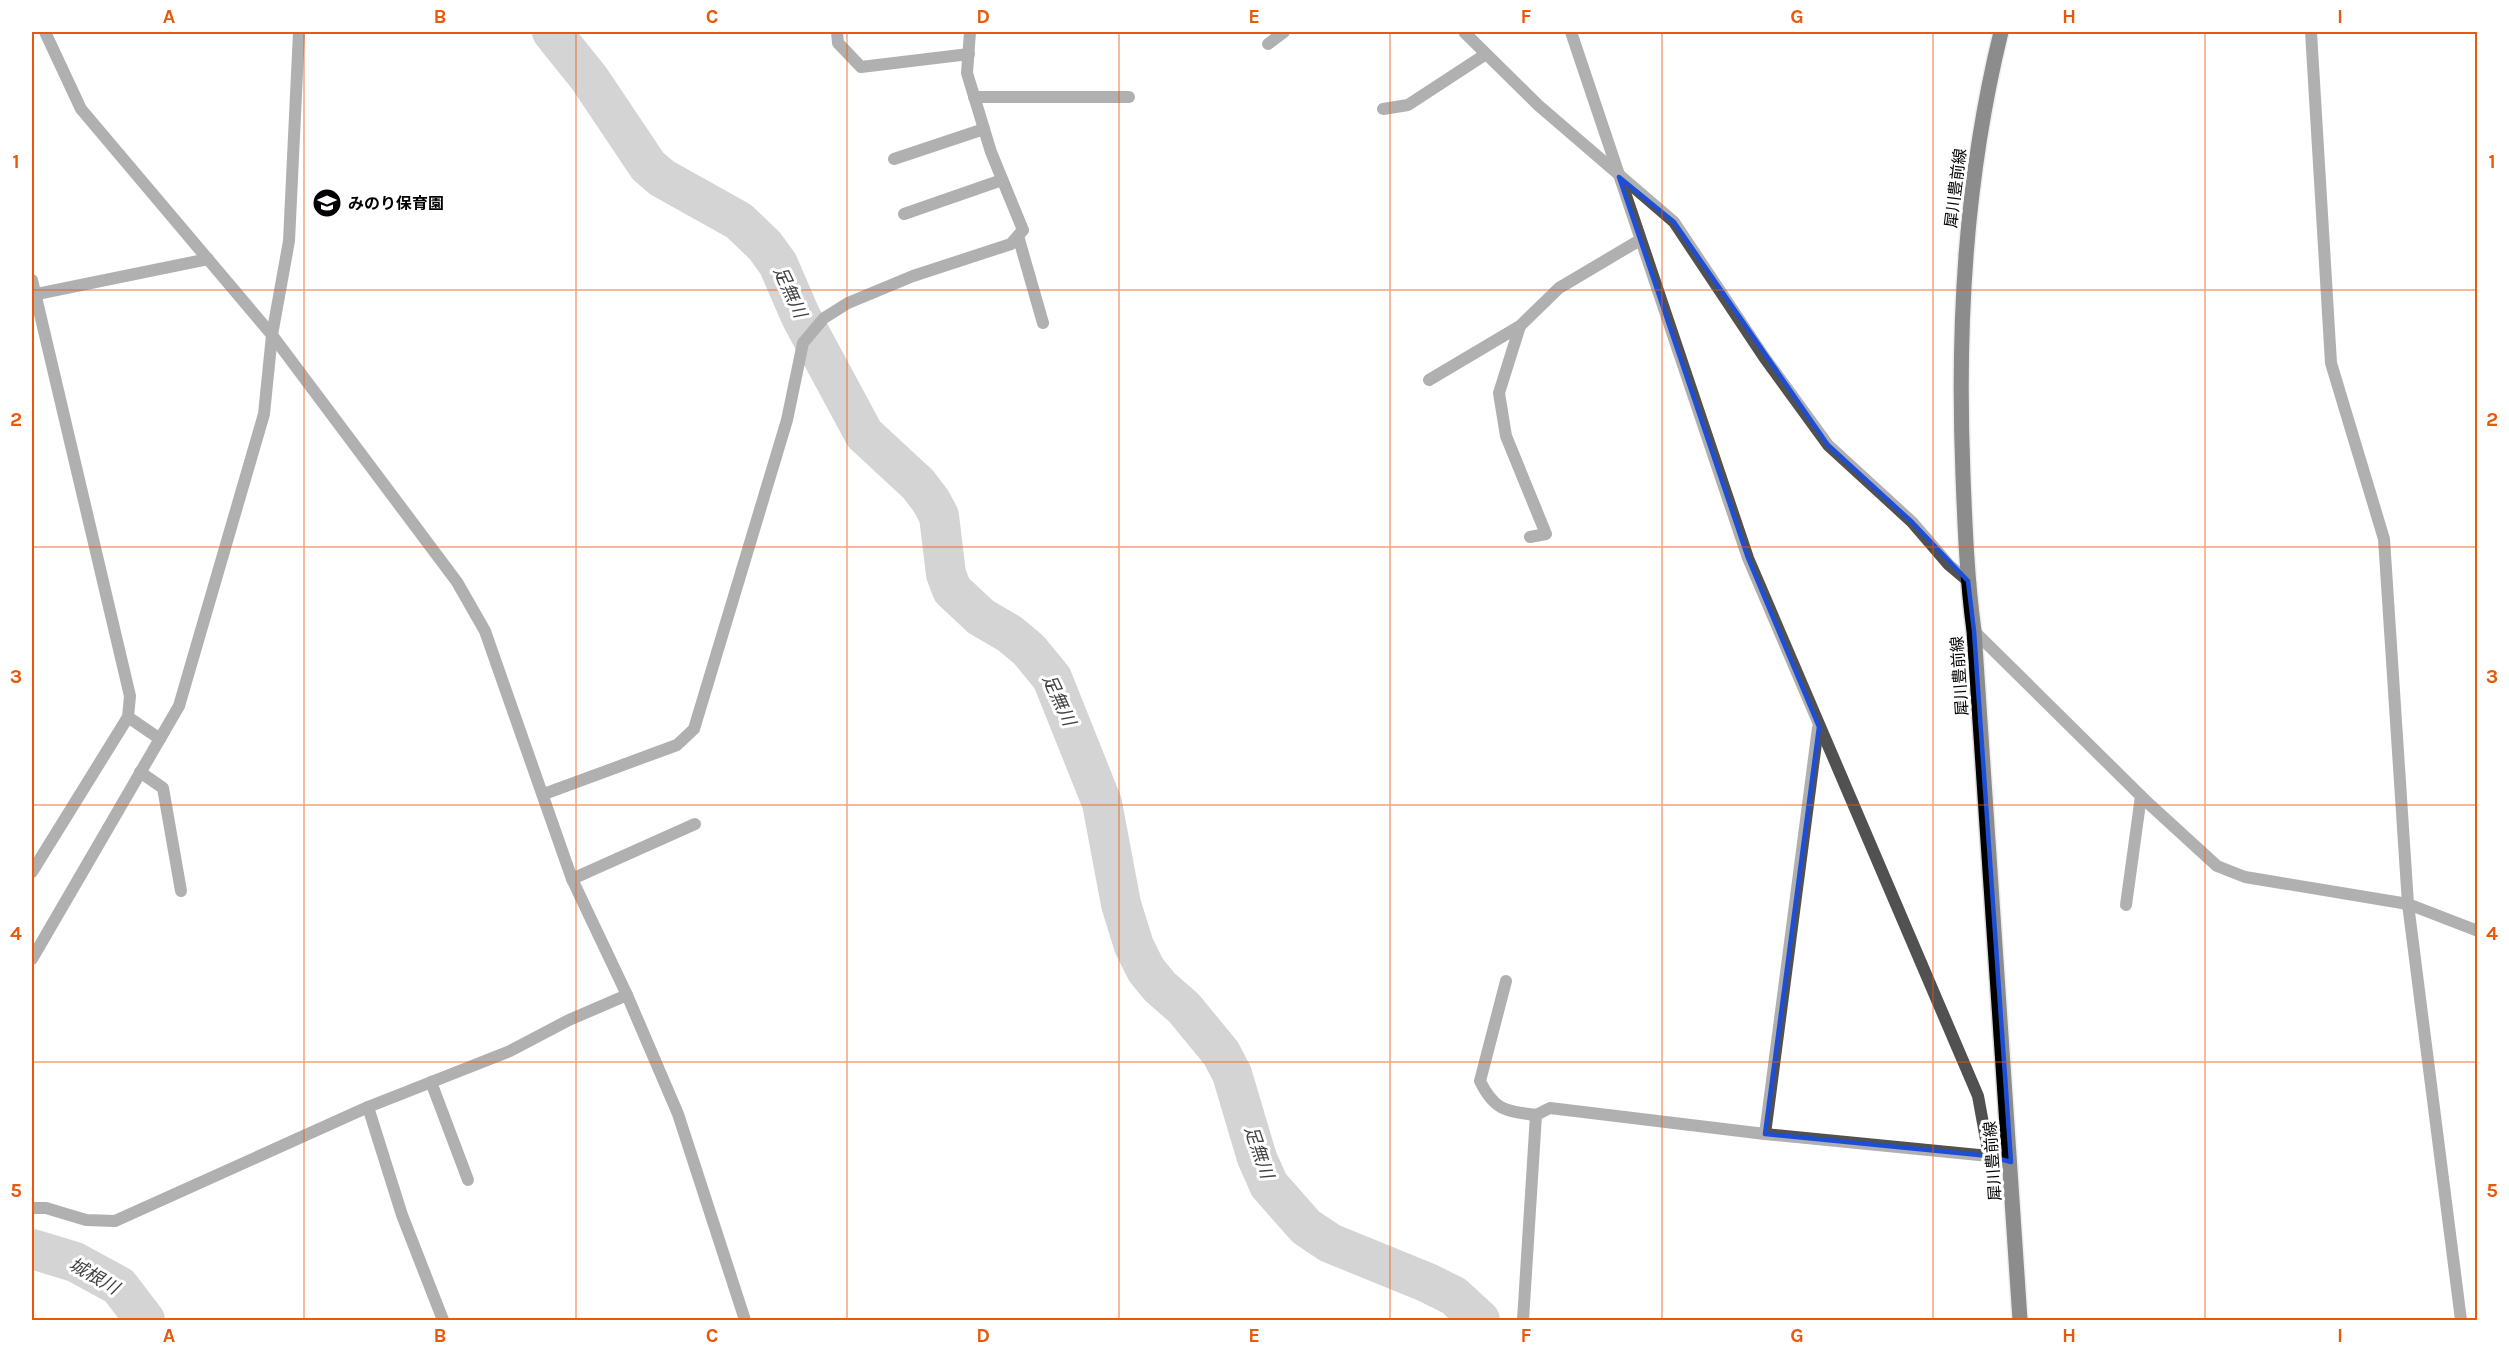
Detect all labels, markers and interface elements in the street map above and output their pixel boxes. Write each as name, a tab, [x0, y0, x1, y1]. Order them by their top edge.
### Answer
text: A	[163, 5, 176, 28]
text: B	[434, 5, 446, 28]
text: C	[706, 5, 718, 28]
text: D	[976, 5, 990, 28]
text: E	[1248, 5, 1260, 28]
text: F	[1521, 5, 1532, 28]
text: G	[1790, 5, 1804, 28]
text: H	[2062, 5, 2076, 28]
text: I	[2337, 5, 2343, 28]
street label: 犀川豊前線	[1941, 147, 1970, 229]
text: 1	[12, 150, 20, 173]
text: 1	[2488, 150, 2496, 173]
school or university icon: みのり保育園	[311, 187, 343, 219]
place label: みのり保育園	[348, 194, 444, 213]
water label: 足無川	[769, 263, 812, 323]
text: 2	[10, 408, 22, 431]
text: 2	[2486, 408, 2498, 431]
street label: 犀川豊前線	[1947, 635, 1972, 717]
text: 3	[10, 665, 22, 688]
text: 3	[2486, 665, 2498, 688]
water label: 足無川	[1038, 671, 1081, 731]
text: 4	[10, 922, 22, 945]
text: 4	[2486, 922, 2498, 945]
street label: 犀川豊前線	[1980, 1120, 2005, 1202]
water label: 足無川	[1240, 1123, 1279, 1183]
text: 5	[10, 1179, 22, 1202]
text: 5	[2486, 1179, 2498, 1202]
water label: 城根川	[65, 1253, 125, 1300]
text: A	[163, 1324, 176, 1347]
text: B	[434, 1324, 446, 1347]
text: C	[706, 1324, 718, 1347]
text: D	[976, 1324, 990, 1347]
text: E	[1248, 1324, 1260, 1347]
text: F	[1521, 1324, 1532, 1347]
text: G	[1790, 1324, 1804, 1347]
text: H	[2062, 1324, 2076, 1347]
text: I	[2337, 1324, 2343, 1347]

